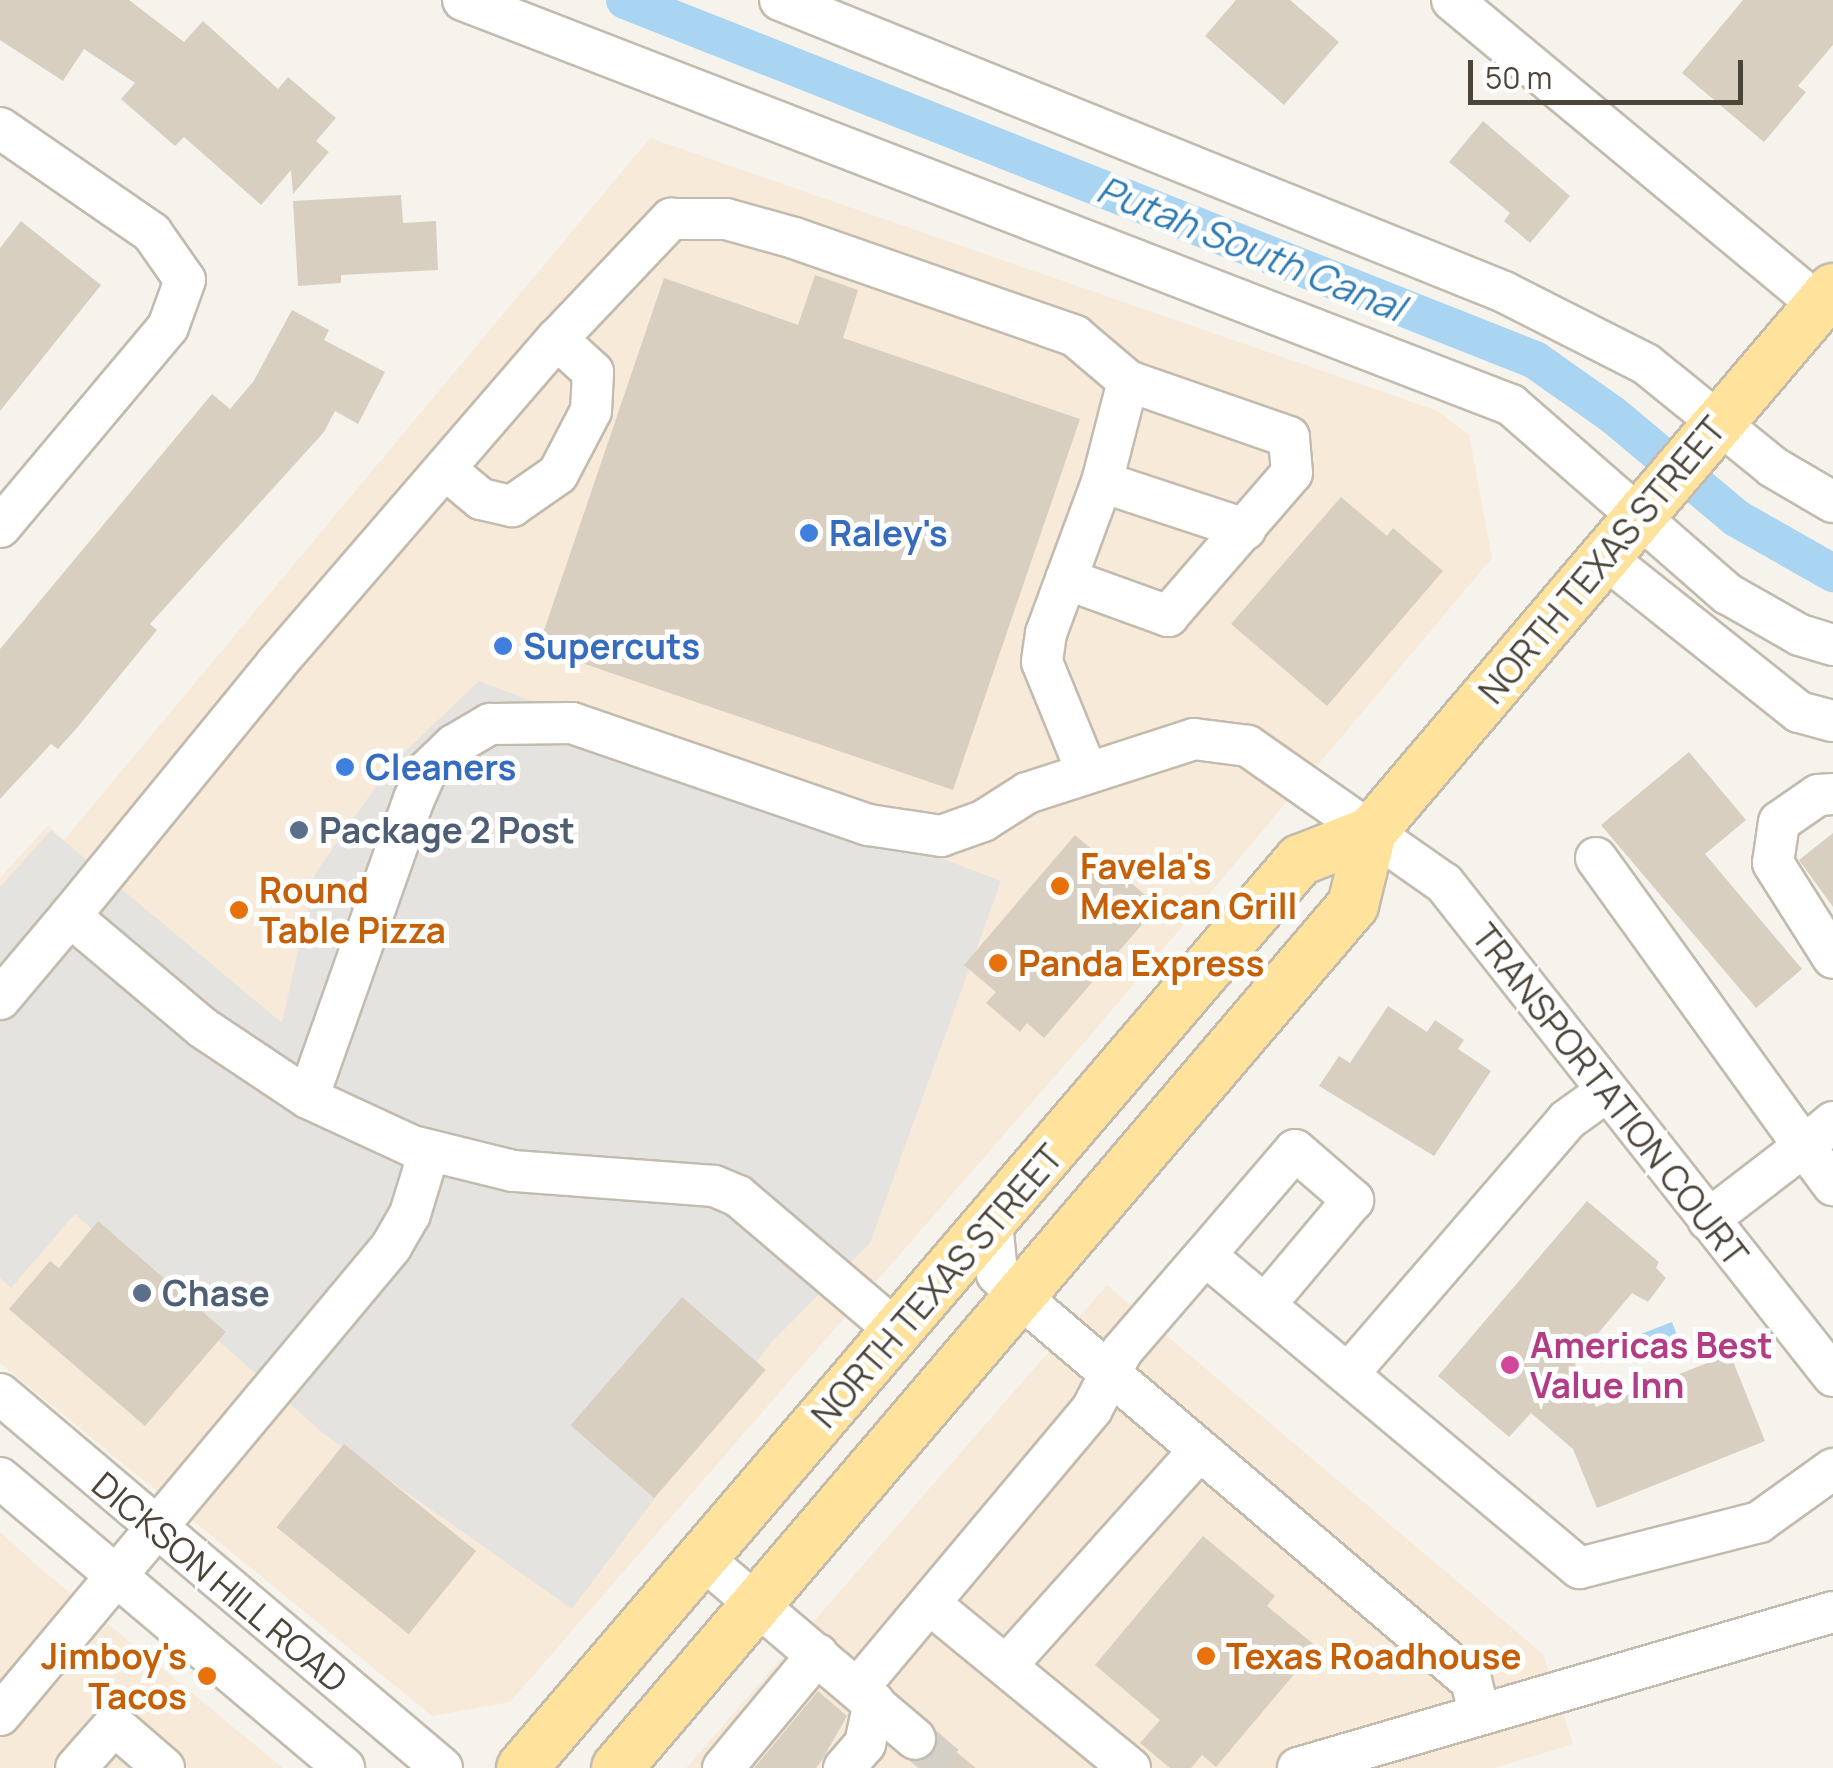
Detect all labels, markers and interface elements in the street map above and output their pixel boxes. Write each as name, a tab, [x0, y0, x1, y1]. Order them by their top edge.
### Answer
scale bar	[1473, 40, 1748, 102]
text: 50 m	[1485, 57, 1552, 98]
water label: Putah South Canal	[1091, 166, 1411, 330]
street label: NORTH TEXAS STREET	[1470, 408, 1734, 712]
place label: Raley's	[829, 512, 948, 554]
marker: Raley's	[798, 522, 820, 544]
place label: Supercuts	[523, 625, 700, 667]
marker: Supercuts	[492, 635, 514, 657]
place label: Cleaners	[365, 746, 516, 788]
marker: Cleaners	[334, 756, 356, 778]
place label: Package 2 Post	[319, 809, 575, 851]
marker: Package 2 Post	[288, 819, 310, 841]
place label: Favela's Mexican Grill	[1080, 845, 1297, 927]
place label: Round Table Pizza	[259, 869, 446, 951]
marker: Favela's Mexican Grill	[1049, 875, 1071, 897]
marker: Round Table Pizza	[228, 899, 250, 921]
street label: TRANSPORTATION COURT	[1463, 916, 1757, 1274]
place label: Panda Express	[1018, 942, 1264, 984]
marker: Panda Express	[987, 952, 1009, 974]
street label: NORTH TEXAS STREET	[803, 1136, 1071, 1436]
place label: Chase	[162, 1272, 270, 1314]
marker: Chase	[131, 1282, 153, 1304]
place label: Americas Best Value Inn	[1530, 1324, 1773, 1406]
marker: Americas Best Value Inn	[1499, 1354, 1521, 1376]
street label: DICKSON HILL ROAD	[83, 1463, 357, 1701]
place label: Jimboy's Tacos	[41, 1635, 187, 1717]
place label: Texas Roadhouse	[1226, 1635, 1522, 1677]
marker: Texas Roadhouse	[1195, 1645, 1217, 1667]
marker: Jimboy's Tacos	[196, 1665, 218, 1687]

